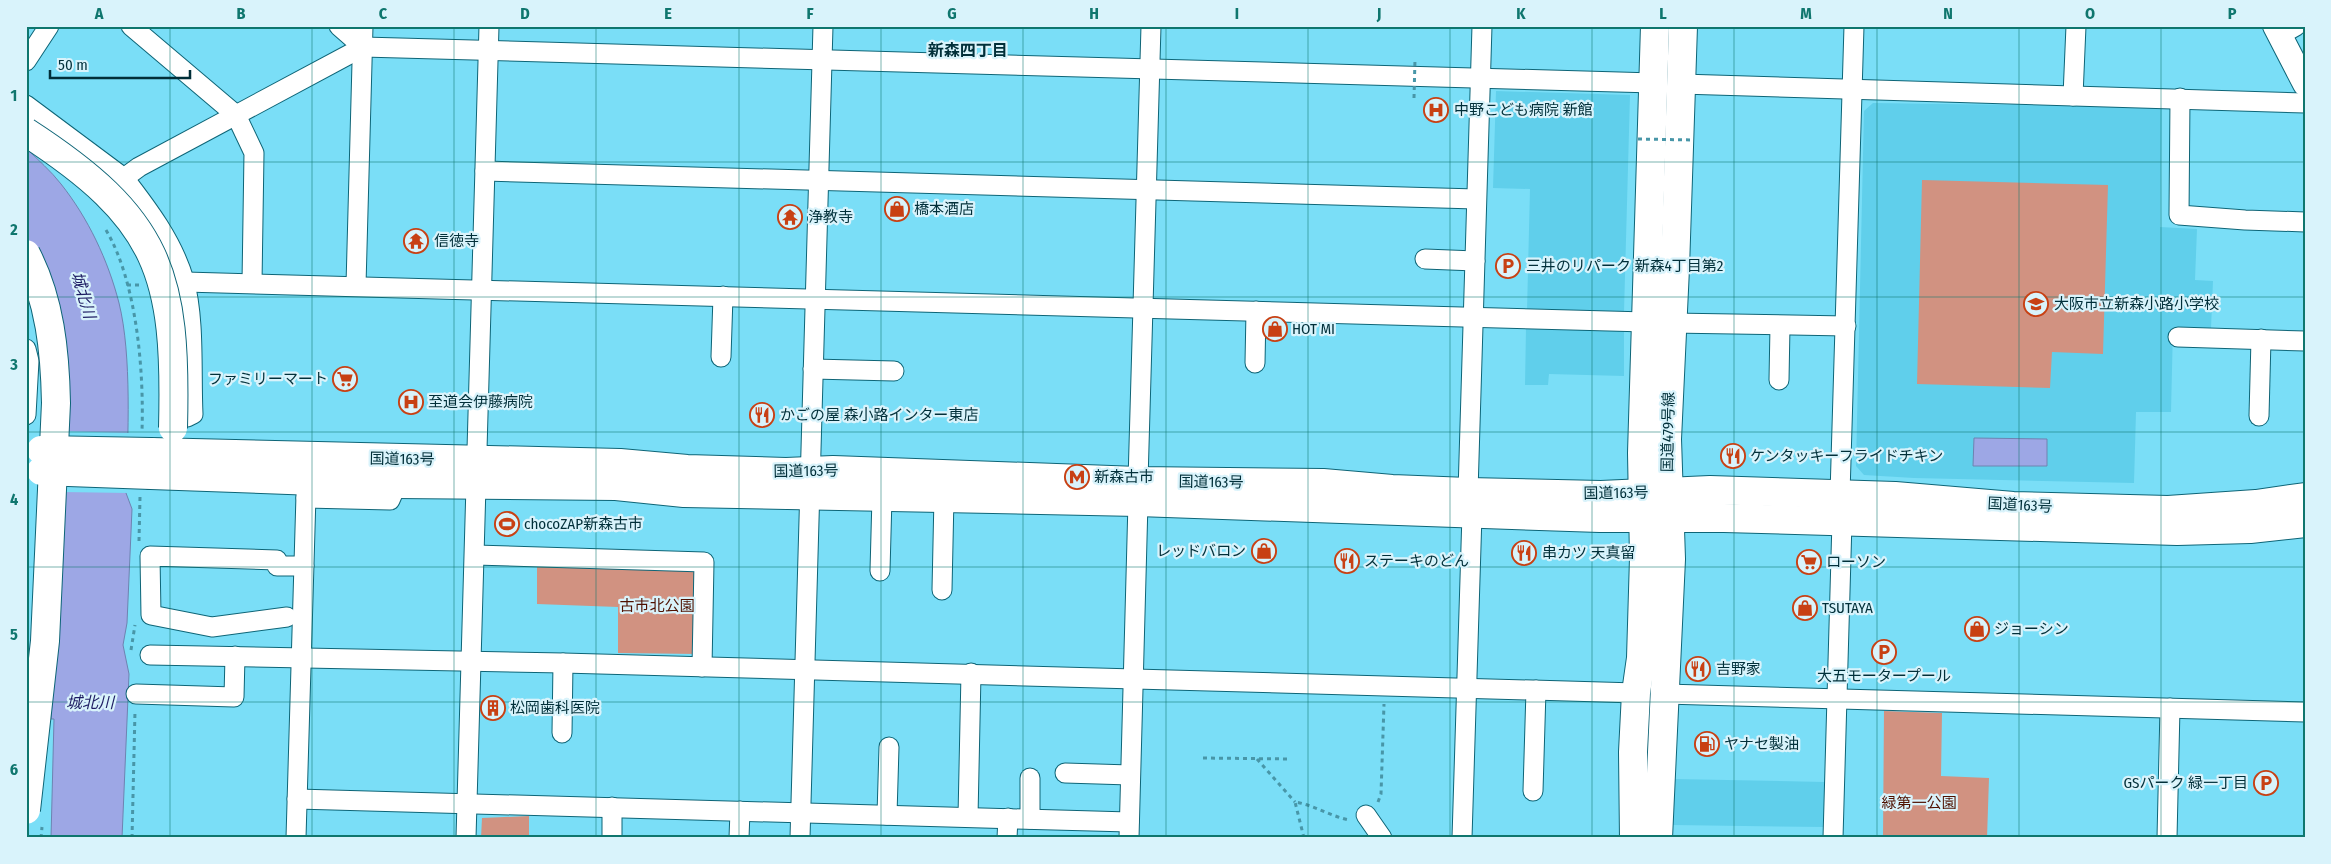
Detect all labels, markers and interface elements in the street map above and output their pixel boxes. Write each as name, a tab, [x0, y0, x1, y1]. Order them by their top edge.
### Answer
text: A	[94, 4, 104, 23]
text: B	[237, 4, 246, 23]
text: C	[379, 4, 388, 23]
text: D	[520, 4, 530, 23]
text: E	[664, 4, 672, 23]
text: F	[806, 4, 814, 23]
text: G	[947, 4, 957, 23]
text: H	[1089, 4, 1099, 23]
text: I	[1235, 4, 1239, 23]
text: J	[1376, 4, 1381, 23]
text: K	[1516, 4, 1526, 23]
text: L	[1659, 4, 1667, 23]
text: M	[1800, 4, 1812, 23]
text: N	[1943, 4, 1953, 23]
text: O	[2085, 4, 2095, 23]
text: P	[2228, 4, 2237, 23]
district label: 新森四丁目	[928, 41, 1008, 60]
scale bar	[50, 48, 190, 80]
text: 50 m	[58, 56, 88, 74]
text: 1	[11, 86, 17, 105]
hospital icon: 中野こども病院 新館	[1423, 97, 1449, 123]
place label: 中野こども病院 新館	[1454, 101, 1593, 119]
shop icon: 橋本酒店	[884, 196, 910, 222]
place label: 橋本酒店	[914, 200, 974, 218]
temple icon: 浄教寺	[777, 204, 803, 230]
place label: 浄教寺	[808, 208, 853, 226]
text: 2	[9, 220, 18, 239]
temple icon: 信徳寺	[403, 228, 429, 254]
place label: 信徳寺	[434, 232, 479, 250]
parking icon: 三井のリパーク 新森4丁目第2	[1495, 253, 1521, 279]
place label: 三井のリパーク 新森4丁目第2	[1526, 257, 1724, 275]
water label: 城北川	[68, 269, 100, 323]
school or university icon: 大阪市立新森小路小学校	[2023, 291, 2049, 317]
place label: 大阪市立新森小路小学校	[2054, 295, 2219, 313]
shop icon: HOT MI	[1262, 316, 1288, 342]
place label: HOT MI	[1292, 320, 1335, 338]
text: 3	[9, 355, 18, 374]
supermarket icon: ファミリーマート	[332, 366, 358, 392]
place label: ファミリーマート	[208, 370, 328, 388]
hospital icon: 至道会伊藤病院	[398, 389, 424, 415]
street label: 国道479号線	[1658, 392, 1678, 472]
place label: 至道会伊藤病院	[428, 393, 533, 411]
restaurant icon: かごの屋 森小路インター東店	[749, 402, 775, 428]
place label: かごの屋 森小路インター東店	[780, 406, 979, 424]
restaurant icon: ケンタッキーフライドチキン	[1720, 443, 1746, 469]
place label: ケンタッキーフライドチキン	[1750, 447, 1943, 465]
street label: 国道163号	[369, 449, 435, 469]
street label: 国道163号	[773, 461, 839, 481]
metro station icon: 新森古市	[1064, 464, 1090, 490]
place label: 新森古市	[1094, 468, 1154, 486]
street label: 国道163号	[1178, 472, 1244, 492]
street label: 国道163号	[1583, 483, 1649, 503]
text: 4	[10, 490, 18, 509]
street label: 国道163号	[1987, 494, 2053, 516]
sports icon: chocoZAP新森古市	[494, 511, 520, 537]
place label: chocoZAP新森古市	[524, 515, 643, 533]
shop icon: レッドバロン	[1251, 538, 1277, 564]
restaurant icon: 串カツ 天真留	[1511, 540, 1537, 566]
place label: レッドバロン	[1156, 542, 1246, 560]
place label: 串カツ 天真留	[1542, 544, 1636, 562]
restaurant icon: ステーキのどん	[1334, 548, 1360, 574]
supermarket icon: ローソン	[1796, 549, 1822, 575]
place label: ステーキのどん	[1364, 552, 1469, 570]
place label: ローソン	[1826, 553, 1886, 571]
shop icon: TSUTAYA	[1792, 595, 1818, 621]
park label: 古市北公園	[619, 597, 695, 615]
place label: TSUTAYA	[1822, 599, 1873, 617]
shop icon: ジョーシン	[1964, 616, 1990, 642]
place label: ジョーシン	[1994, 620, 2069, 638]
text: 5	[10, 625, 18, 644]
parking icon: 大五モータープール	[1871, 639, 1897, 665]
restaurant icon: 吉野家	[1685, 656, 1711, 682]
place label: 吉野家	[1716, 660, 1761, 678]
place label: 大五モータープール	[1817, 667, 1951, 685]
water label: 城北川	[66, 693, 116, 712]
building icon: 松岡歯科医院	[480, 695, 506, 721]
place label: 松岡歯科医院	[510, 699, 600, 717]
fuel station icon: ヤナセ製油	[1694, 731, 1720, 757]
place label: ヤナセ製油	[1724, 735, 1799, 753]
text: 6	[10, 760, 18, 779]
parking icon: GSパーク 緑一丁目	[2253, 770, 2279, 796]
place label: GSパーク 緑一丁目	[2123, 774, 2248, 792]
park label: 緑第一公園	[1881, 794, 1957, 812]

